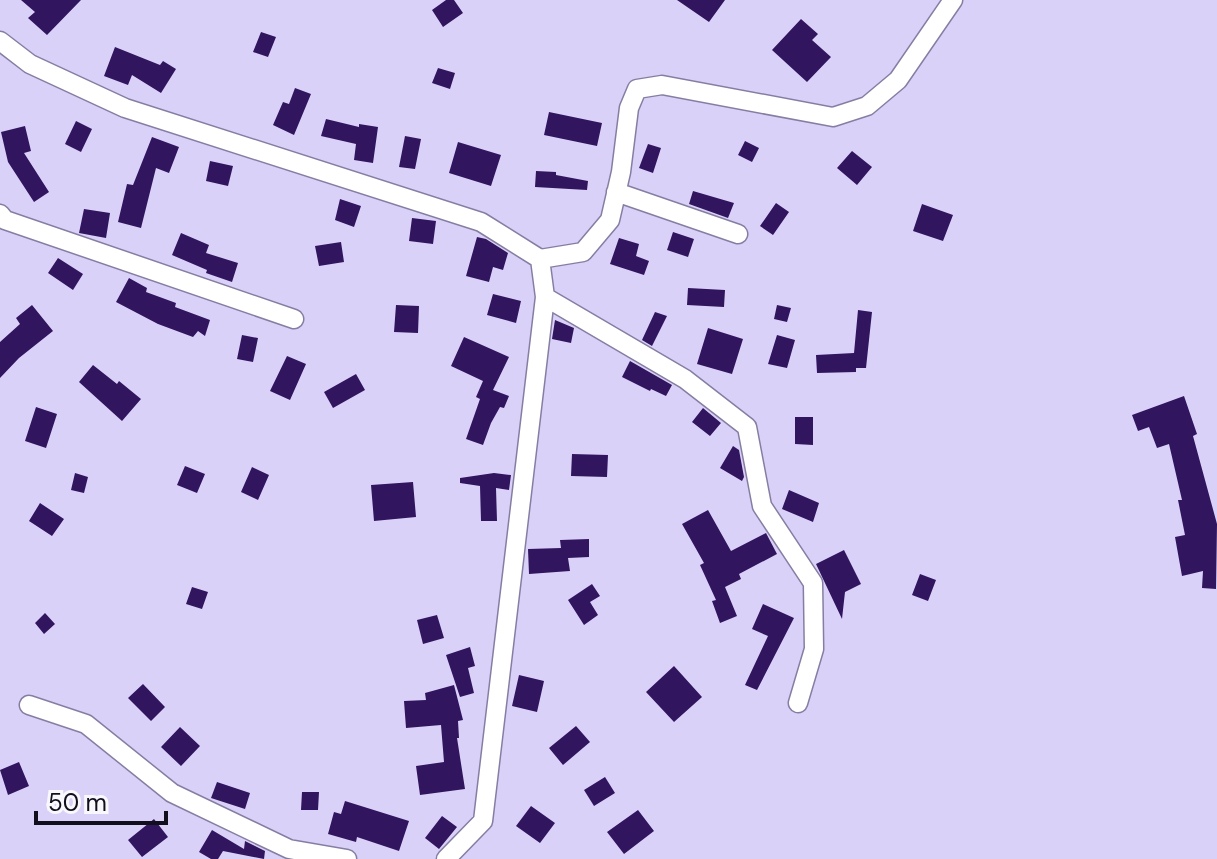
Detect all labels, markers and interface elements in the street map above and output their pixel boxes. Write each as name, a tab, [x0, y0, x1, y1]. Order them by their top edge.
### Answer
scale bar	[36, 775, 166, 825]
text: 50 m	[48, 787, 107, 818]

